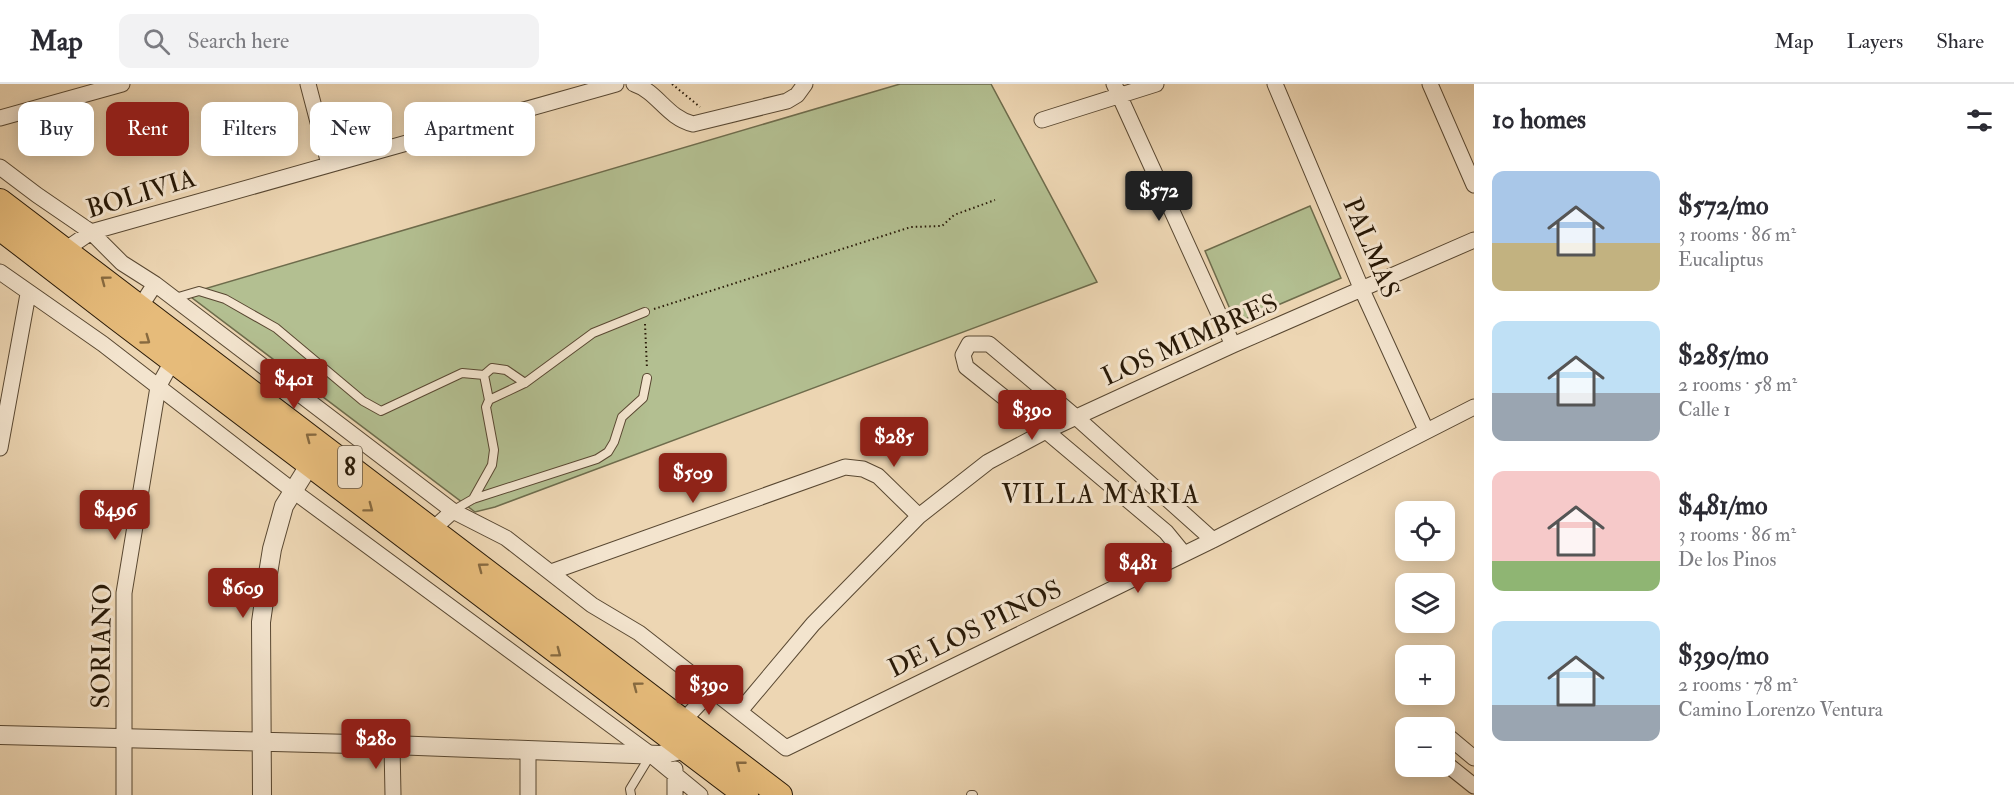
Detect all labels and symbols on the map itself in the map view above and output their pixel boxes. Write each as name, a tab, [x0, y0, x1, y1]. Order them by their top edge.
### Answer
street label: BOLIVIA	[82, 162, 200, 226]
pin: $572	[1123, 171, 1195, 222]
street label: PALMAS	[1336, 193, 1406, 303]
one-way arrow	[101, 277, 112, 288]
street label: LOS MIMBRES	[1097, 287, 1283, 393]
one-way arrow	[140, 333, 151, 344]
pin: $401	[258, 359, 330, 410]
pin: $390	[996, 390, 1068, 441]
pin: $285	[858, 417, 930, 468]
one-way arrow	[306, 433, 317, 444]
road number: 8	[338, 446, 362, 488]
pin: $509	[657, 453, 729, 504]
district label: VILLA MARIA	[1001, 478, 1201, 511]
pin: $496	[79, 490, 151, 541]
one-way arrow	[362, 501, 373, 512]
pin: $481	[1102, 543, 1174, 594]
one-way arrow	[478, 564, 489, 575]
pin: $609	[207, 568, 279, 619]
street label: DE LOS PINOS	[883, 573, 1067, 685]
street label: SORIANO	[85, 583, 119, 709]
one-way arrow	[550, 645, 561, 656]
pin: $390	[673, 665, 745, 716]
one-way arrow	[633, 682, 644, 693]
pin: $280	[340, 719, 412, 770]
one-way arrow	[736, 761, 747, 772]

